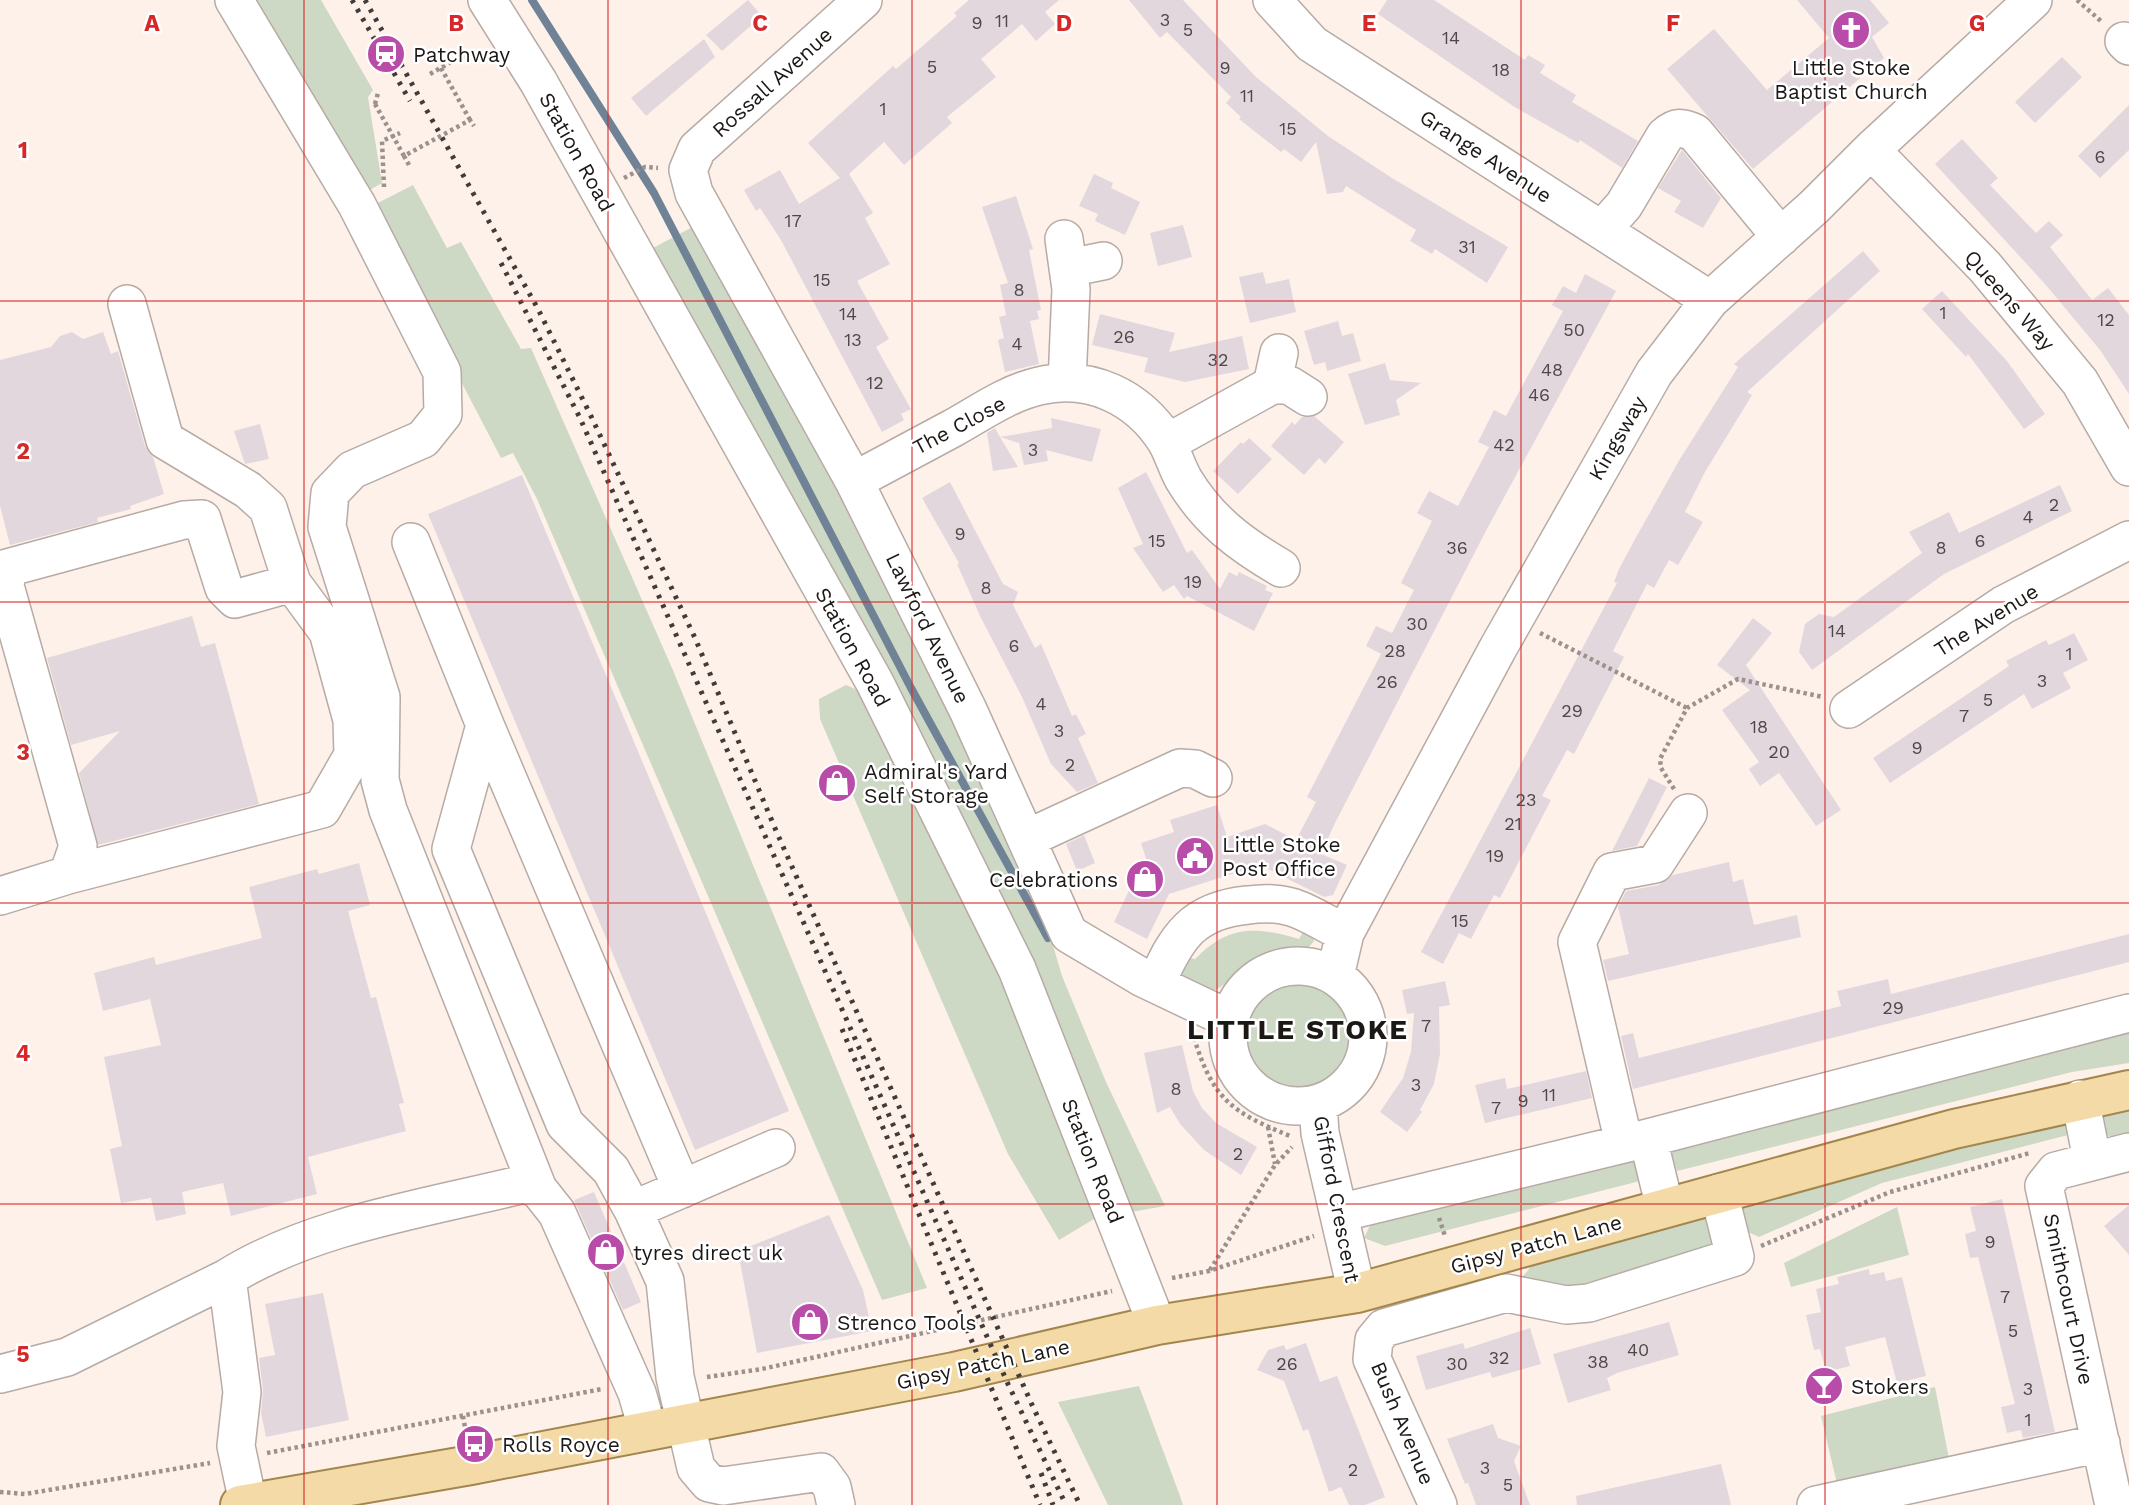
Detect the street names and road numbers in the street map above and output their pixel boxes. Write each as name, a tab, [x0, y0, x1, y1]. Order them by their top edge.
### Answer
street label: Rossall Avenue	[707, 22, 837, 142]
street label: Station Road	[534, 88, 620, 216]
street label: Grange Avenue	[1415, 104, 1557, 208]
street label: Queens Way	[1960, 245, 2061, 356]
street label: The Close	[908, 390, 1010, 460]
street label: Kingsway	[1583, 391, 1651, 485]
street label: Lawford Avenue	[881, 549, 975, 707]
street label: The Avenue	[1929, 578, 2043, 662]
street label: Station Road	[810, 583, 896, 711]
street label: Station Road	[1057, 1095, 1129, 1227]
street label: Gifford Crescent	[1309, 1113, 1365, 1285]
street label: Gipsy Patch Lane	[1448, 1209, 1624, 1279]
street label: Smithcourt Drive	[2039, 1211, 2099, 1387]
street label: Gipsy Patch Lane	[894, 1333, 1072, 1395]
street label: Bush Avenue	[1366, 1358, 1440, 1488]

